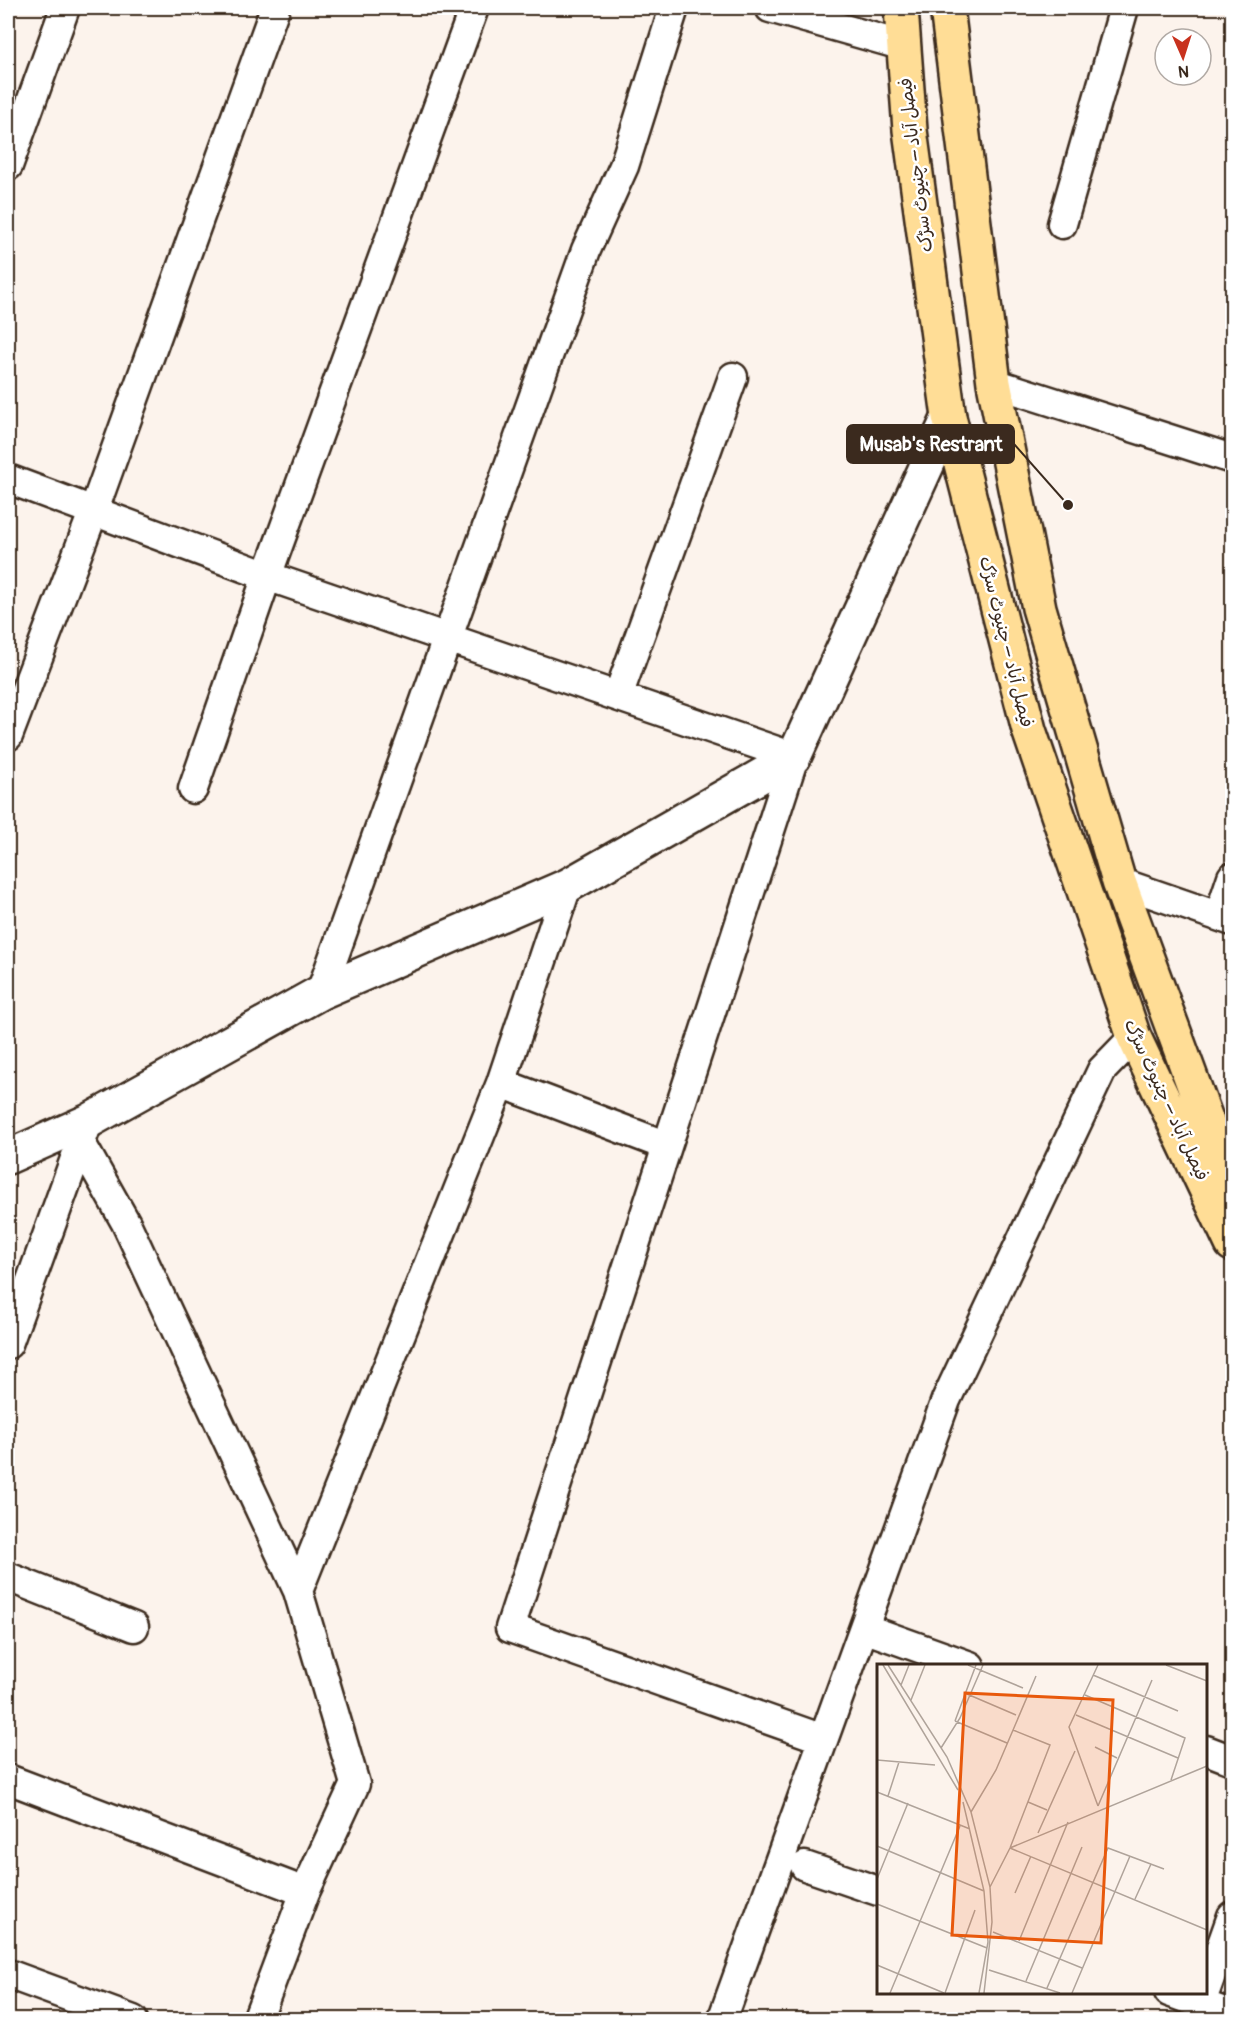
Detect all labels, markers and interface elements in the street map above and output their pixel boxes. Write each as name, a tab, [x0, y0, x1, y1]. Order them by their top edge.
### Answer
north arrow	[1153, 27, 1213, 87]
text: N	[1178, 61, 1190, 81]
street label: فیصل آباد – چنیوٹ سڑک	[894, 76, 938, 254]
callout: Musab's Restrant	[847, 425, 1014, 463]
text: Musab's Restrant	[859, 432, 1004, 457]
street label: فیصل آباد – چنیوٹ سڑک	[974, 554, 1038, 730]
street label: فیصل آباد – چنیوٹ سڑک	[1118, 1016, 1214, 1184]
inset map	[877, 1664, 1207, 1994]

